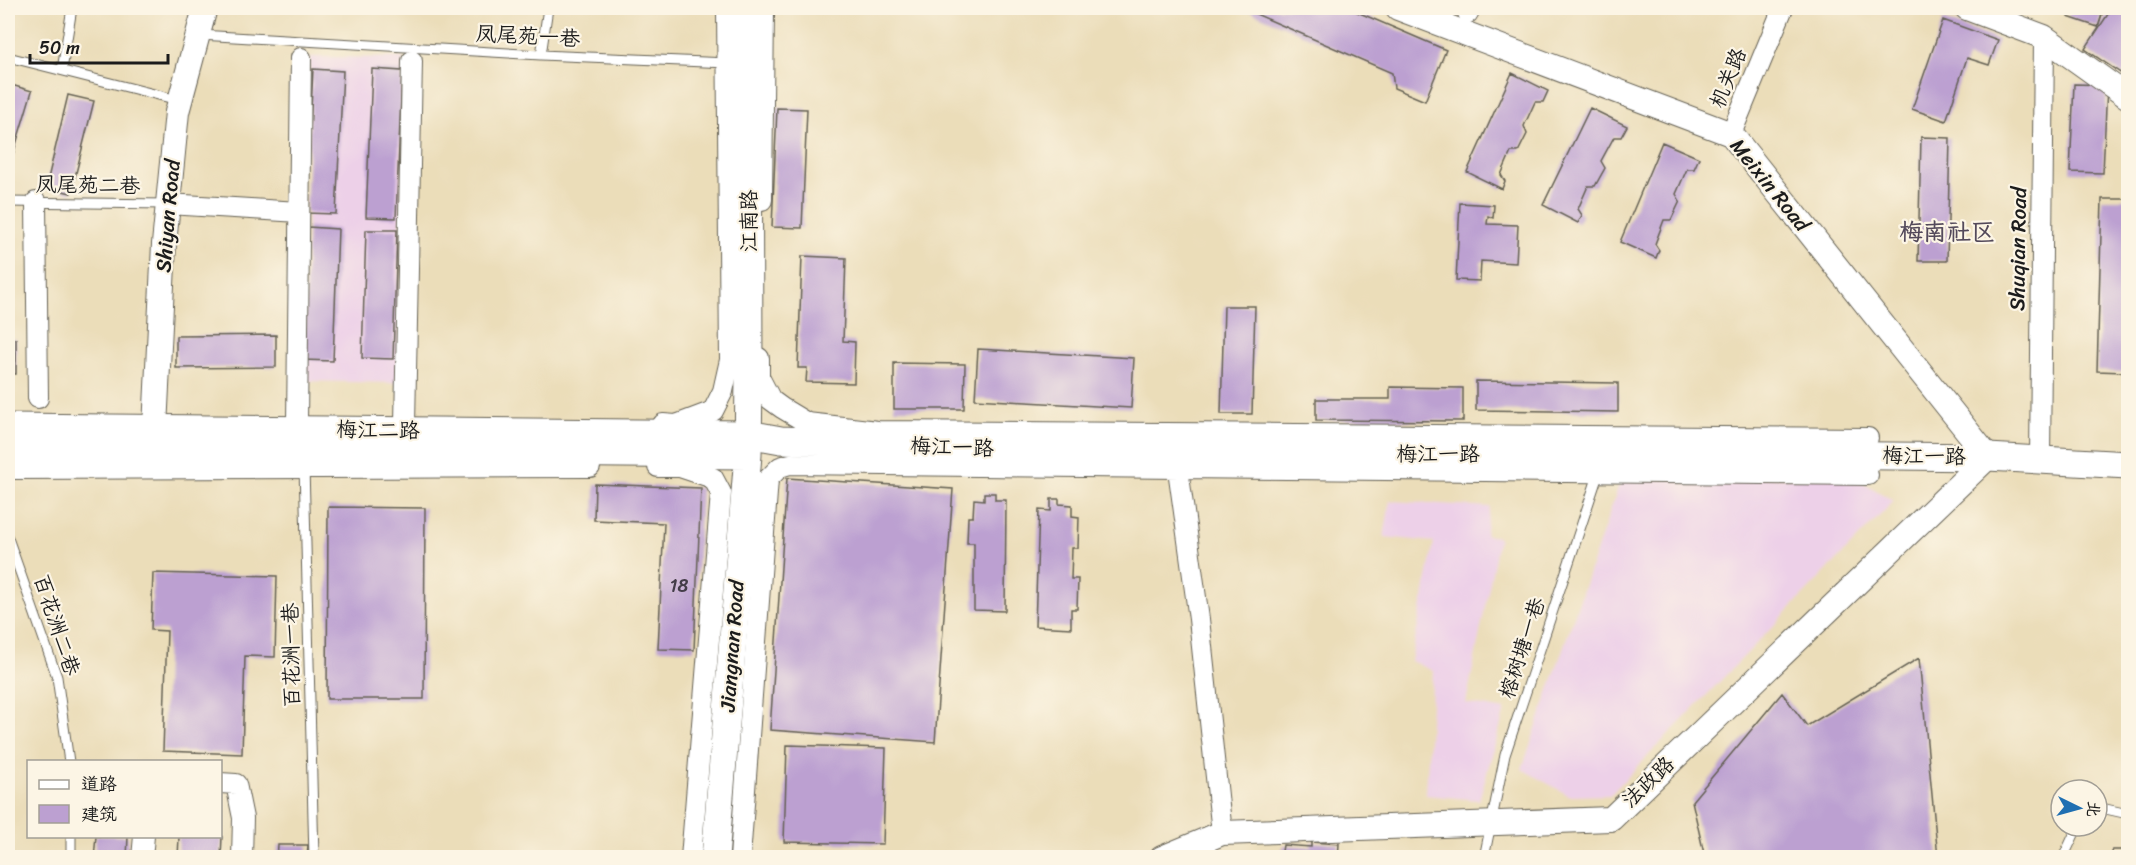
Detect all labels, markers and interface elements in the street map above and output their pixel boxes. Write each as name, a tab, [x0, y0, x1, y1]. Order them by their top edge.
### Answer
street label: 凤尾苑一巷	[475, 14, 581, 58]
scale bar	[30, 27, 168, 65]
text: 50 m	[39, 32, 80, 64]
street label: 机关路	[1699, 42, 1757, 114]
street label: Meixin Road	[1720, 129, 1821, 242]
street label: Shiyan Road	[144, 156, 192, 274]
street label: 凤尾苑二巷	[35, 165, 141, 205]
street label: Shuqian Road	[1998, 185, 2038, 311]
street label: 江南路	[730, 190, 768, 253]
district label: 梅南社区	[1899, 211, 1995, 253]
street label: 梅江二路	[336, 410, 420, 450]
street label: 梅江一路	[909, 427, 995, 467]
street label: 梅江一路	[1396, 435, 1480, 473]
street label: 梅江一路	[1882, 436, 1966, 476]
street label: 百花洲二巷	[23, 569, 91, 681]
house number: 18	[670, 570, 688, 602]
street label: Jiangnan Road	[708, 577, 756, 714]
street label: 榕树塘一巷	[1488, 592, 1556, 704]
street label: 百花洲一巷	[271, 602, 311, 708]
street label: 法政路	[1612, 746, 1684, 818]
legend	[27, 760, 222, 838]
text: 道路	[81, 768, 117, 800]
north arrow	[2049, 778, 2109, 838]
text: 建筑	[81, 798, 117, 830]
text: 北	[2078, 800, 2109, 819]

